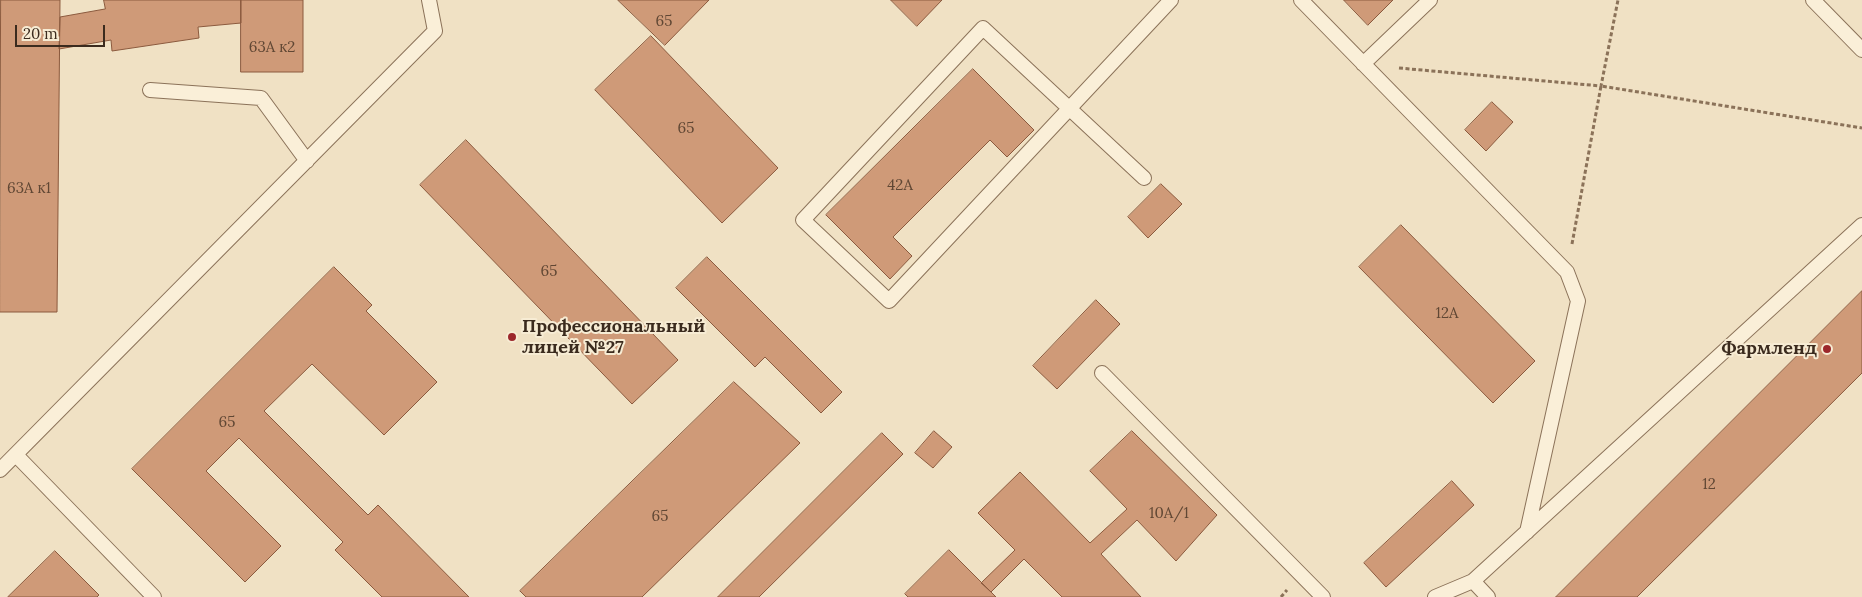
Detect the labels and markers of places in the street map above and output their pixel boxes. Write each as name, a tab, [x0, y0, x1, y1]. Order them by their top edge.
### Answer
place label: Профессиональный лицей №27	[522, 316, 705, 358]
marker: Профессиональный лицей №27	[506, 331, 518, 343]
place label: Фармленд	[1721, 338, 1817, 360]
marker: Фармленд	[1821, 343, 1833, 355]

